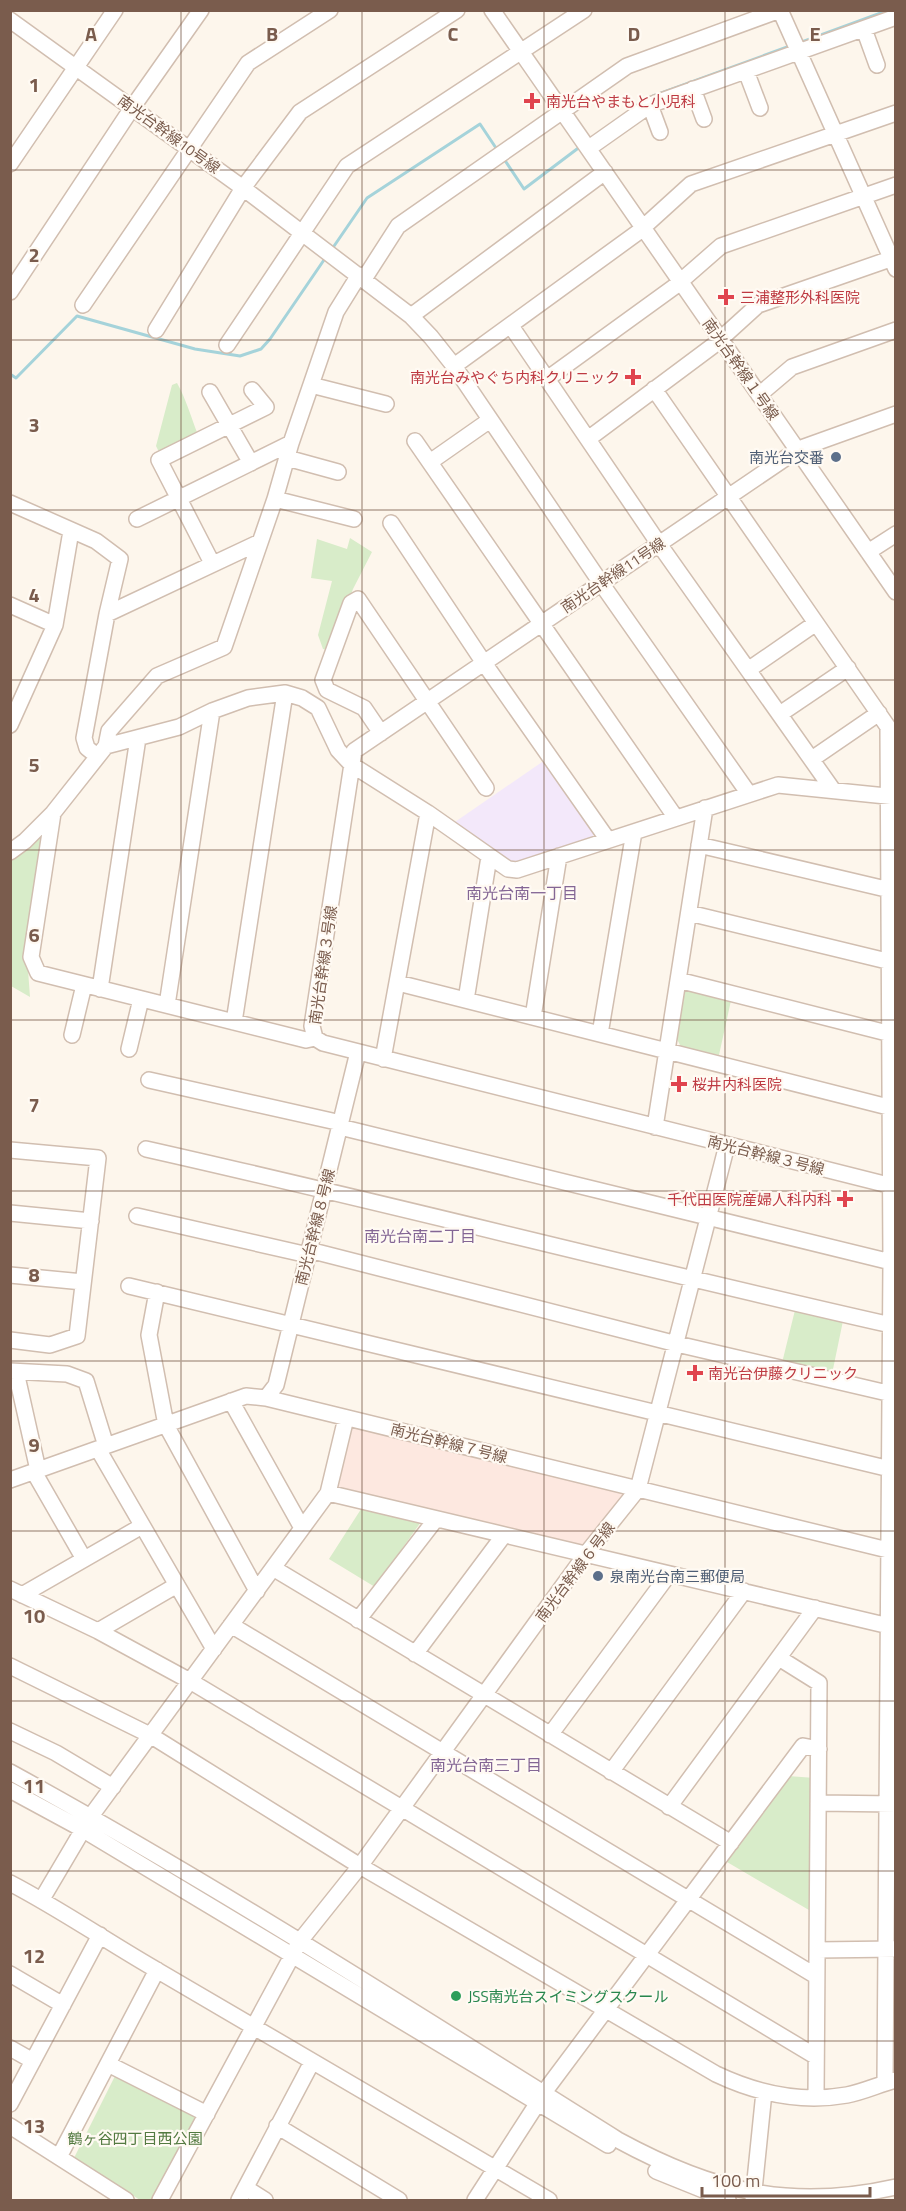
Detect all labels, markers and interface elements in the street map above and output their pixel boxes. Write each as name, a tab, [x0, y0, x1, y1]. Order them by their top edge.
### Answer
text: A	[85, 18, 97, 49]
text: B	[266, 18, 278, 49]
text: C	[448, 18, 459, 49]
text: D	[628, 18, 640, 49]
text: E	[809, 18, 821, 49]
text: 1	[28, 69, 40, 100]
street label: 南光台幹線10号線	[113, 89, 225, 179]
place label: 南光台やまもと小児科	[546, 90, 696, 113]
marker: 南光台やまもと小児科	[523, 92, 541, 110]
text: 2	[28, 239, 40, 270]
place label: 三浦整形外科医院	[740, 286, 860, 309]
marker: 三浦整形外科医院	[717, 288, 735, 306]
street label: 南光台幹線１号線	[697, 313, 785, 425]
place label: 南光台みやぐち内科クリニック	[410, 366, 620, 389]
marker: 南光台みやぐち内科クリニック	[624, 368, 642, 386]
text: 3	[28, 409, 40, 440]
place label: 南光台交番	[749, 446, 824, 469]
marker: 南光台交番	[829, 450, 843, 464]
street label: 南光台幹線11号線	[556, 531, 670, 619]
text: 4	[28, 579, 40, 610]
text: 5	[28, 749, 40, 780]
district label: 南光台南一丁目	[466, 881, 578, 905]
street label: 南光台幹線３号線	[303, 904, 343, 1026]
text: 6	[28, 919, 40, 950]
place label: 桜井内科医院	[692, 1073, 782, 1096]
marker: 桜井内科医院	[670, 1075, 688, 1093]
text: 7	[28, 1089, 40, 1120]
street label: 南光台幹線３号線	[705, 1129, 827, 1181]
street label: 南光台幹線８号線	[289, 1166, 341, 1288]
place label: 千代田医院産婦人科内科	[667, 1188, 832, 1211]
marker: 千代田医院産婦人科内科	[836, 1190, 854, 1208]
district label: 南光台南二丁目	[364, 1224, 476, 1248]
text: 8	[28, 1259, 40, 1290]
place label: 南光台伊藤クリニック	[708, 1362, 858, 1385]
marker: 南光台伊藤クリニック	[686, 1364, 704, 1382]
street label: 南光台幹線７号線	[388, 1417, 510, 1469]
text: 9	[28, 1429, 40, 1460]
street label: 南光台幹線６号線	[530, 1517, 620, 1627]
place label: 泉南光台南三郵便局	[610, 1565, 745, 1588]
marker: 泉南光台南三郵便局	[591, 1569, 605, 1583]
text: 10	[23, 1600, 45, 1631]
district label: 南光台南三丁目	[430, 1753, 542, 1777]
text: 11	[23, 1770, 45, 1801]
text: 12	[23, 1940, 45, 1971]
place label: JSS南光台スイミングスクール	[468, 1985, 669, 2008]
marker: JSS南光台スイミングスクール	[449, 1989, 463, 2003]
text: 13	[23, 2110, 45, 2141]
park label: 鶴ヶ谷四丁目西公園	[67, 2127, 203, 2150]
scale bar	[702, 2160, 870, 2198]
text: 100 m	[711, 2167, 760, 2194]

